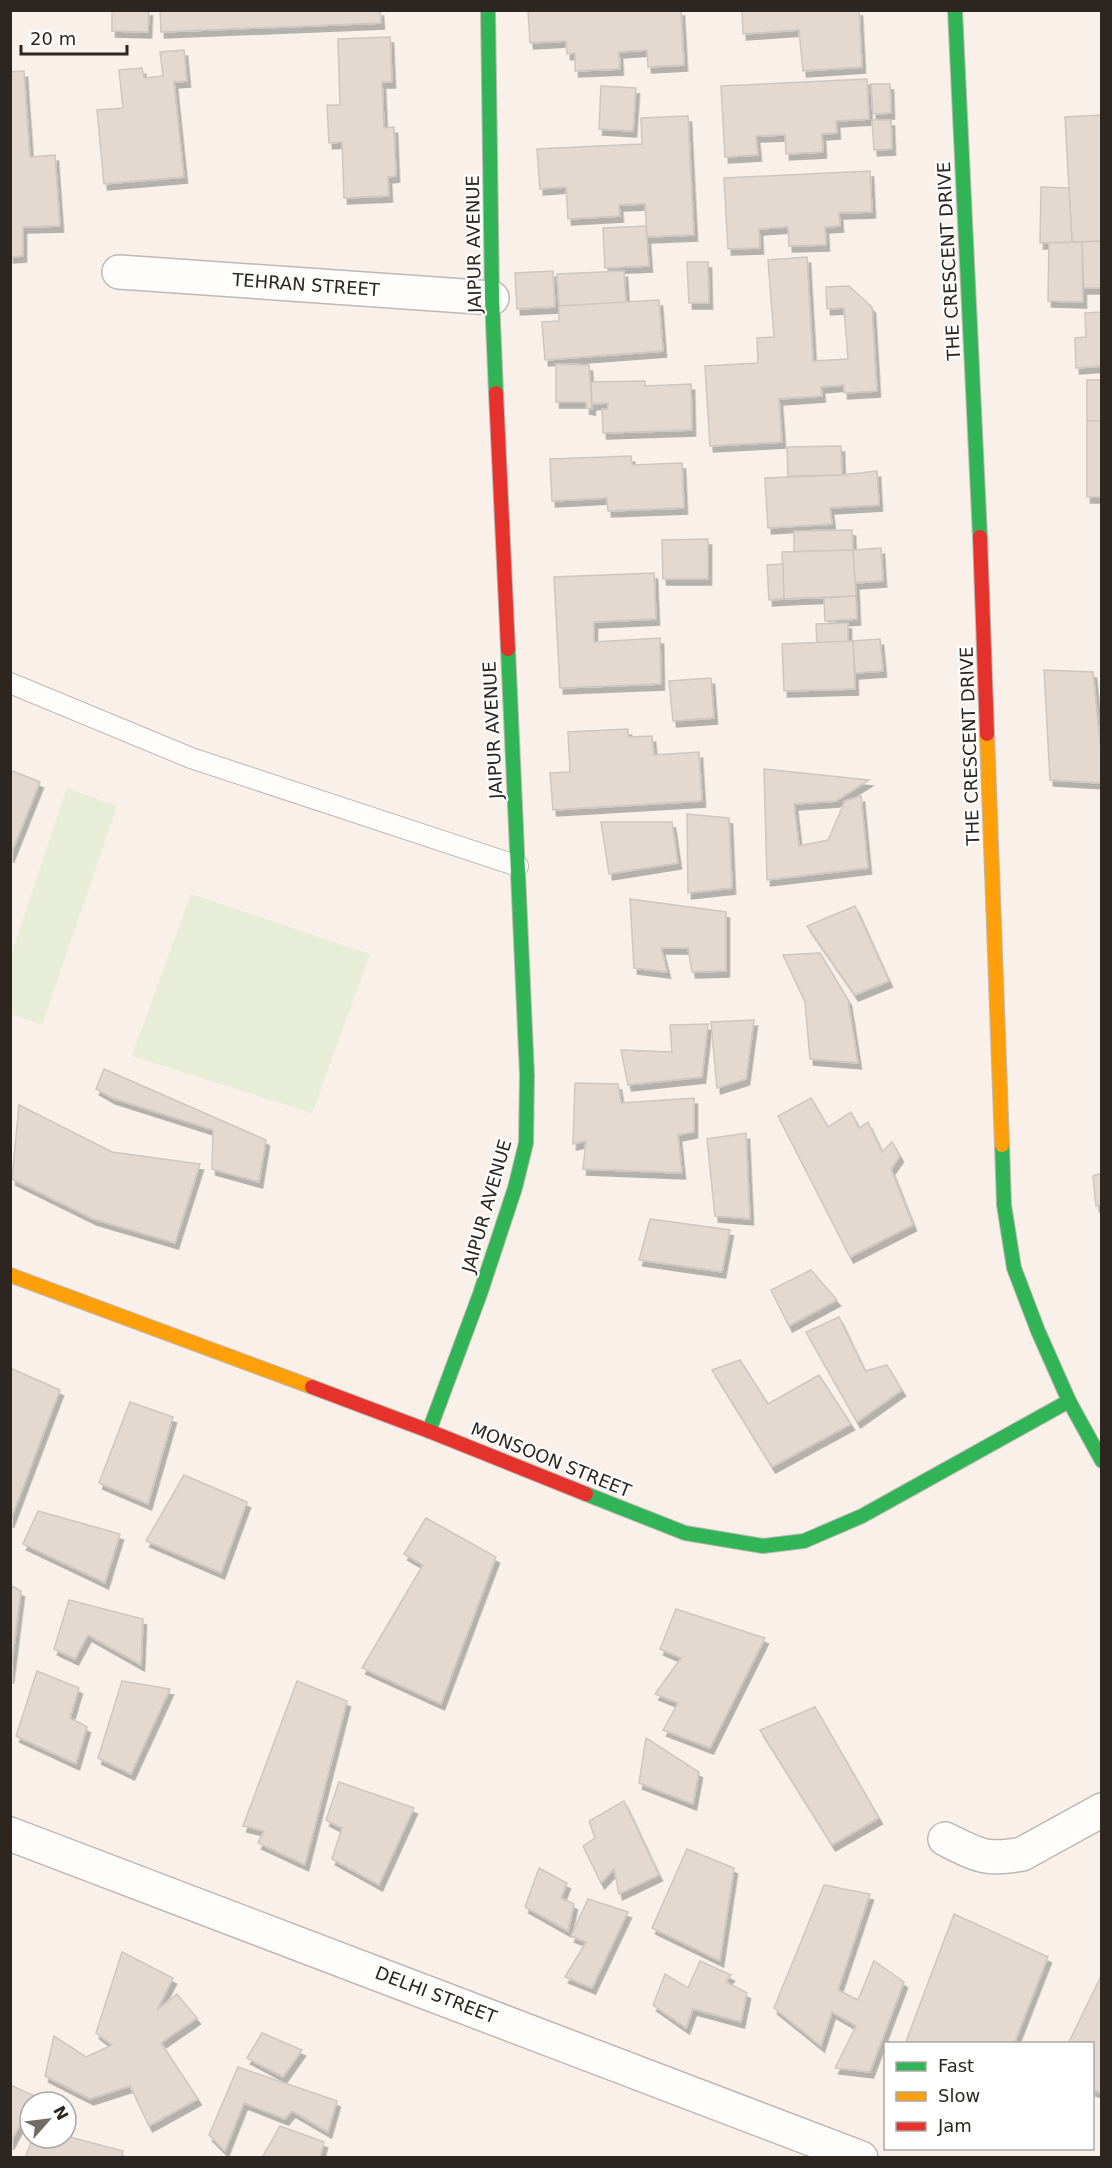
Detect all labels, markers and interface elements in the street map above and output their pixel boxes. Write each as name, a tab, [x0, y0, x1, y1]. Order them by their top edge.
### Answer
scale bar	[21, 18, 128, 56]
text: 20 m	[30, 28, 76, 49]
street label: THE CRESCENT DRIVE	[933, 161, 964, 362]
street label: JAIPUR AVENUE	[462, 175, 485, 314]
street label: TEHRAN STREET	[231, 269, 382, 300]
street label: THE CRESCENT DRIVE	[956, 646, 984, 847]
street label: JAIPUR AVENUE	[478, 661, 507, 800]
street label: JAIPUR AVENUE	[457, 1137, 516, 1276]
street label: MONSOON STREET	[468, 1418, 635, 1502]
street label: DELHI STREET	[372, 1962, 501, 2028]
legend	[884, 2042, 1094, 2150]
text: Fast	[938, 2055, 974, 2076]
text: Slow	[938, 2085, 980, 2106]
north arrow	[18, 2090, 78, 2150]
text: N	[49, 2103, 72, 2124]
text: Jam	[937, 2115, 972, 2136]

